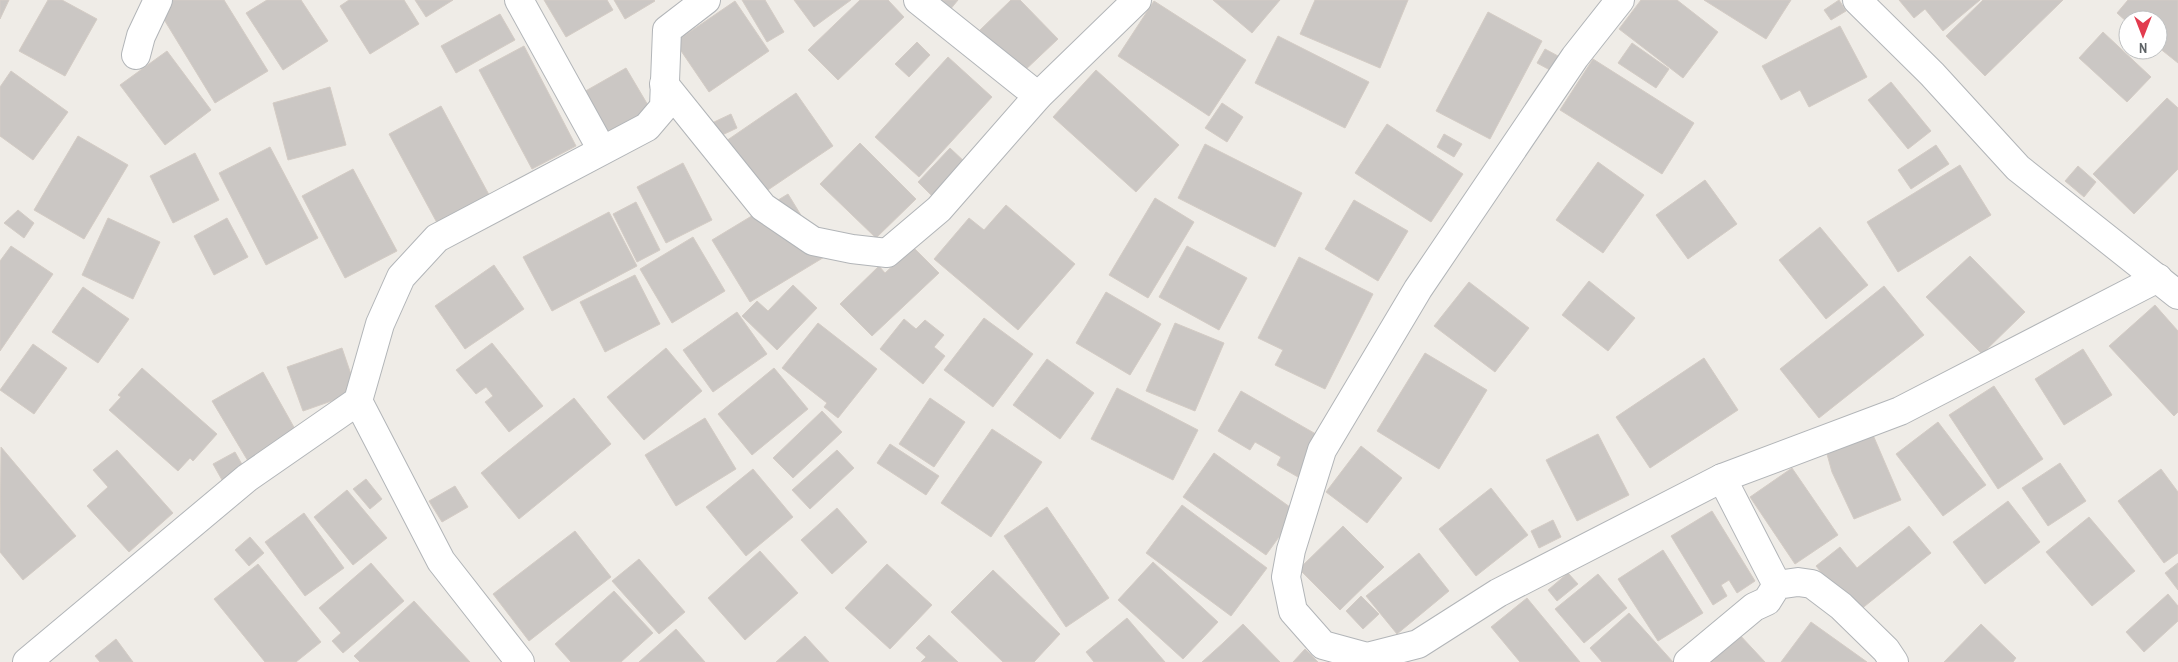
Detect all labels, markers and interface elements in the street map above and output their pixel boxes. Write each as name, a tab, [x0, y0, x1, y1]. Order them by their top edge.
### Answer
north arrow	[2118, 10, 2168, 60]
text: N	[2139, 39, 2147, 57]

